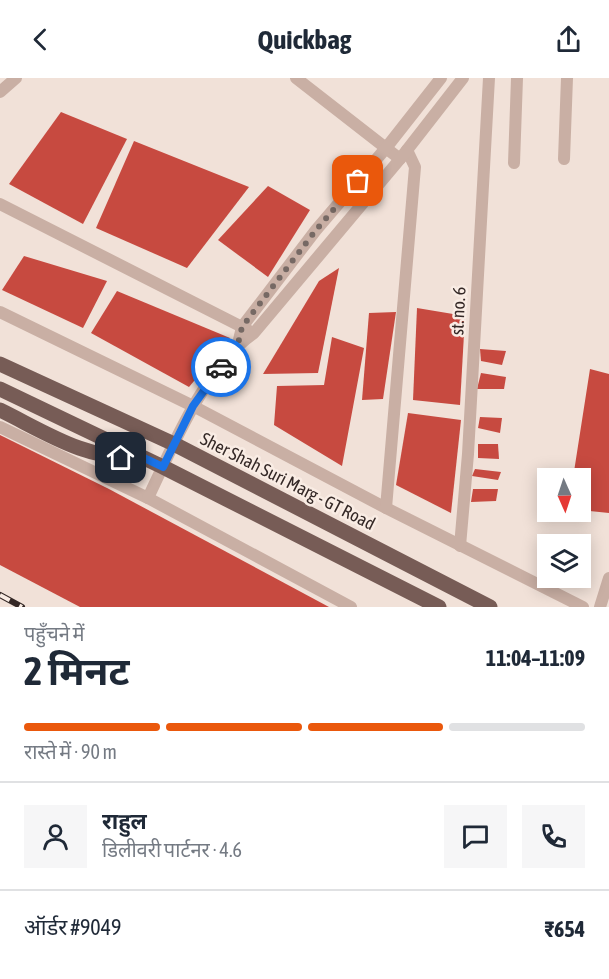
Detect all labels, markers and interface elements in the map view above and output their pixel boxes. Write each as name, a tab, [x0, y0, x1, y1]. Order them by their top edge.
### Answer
icon: back	[24, 23, 57, 56]
icon: share	[552, 23, 585, 56]
text: Quickbag	[258, 24, 351, 55]
pin	[332, 155, 383, 206]
icon: bag	[341, 164, 374, 197]
street label: st. no. 6	[446, 286, 470, 336]
courier	[191, 337, 251, 397]
icon: car	[205, 351, 238, 384]
street label: Sher Shah Suri Marg - GT Road	[197, 428, 379, 534]
pin	[95, 432, 146, 483]
icon: home	[104, 441, 137, 474]
north arrow	[537, 468, 591, 522]
map controls	[537, 468, 591, 588]
button: layers	[537, 534, 591, 588]
text: पहुँचने में	[24, 622, 84, 645]
text: 11:04–11:09	[486, 645, 585, 671]
text: 2 मिनट	[24, 649, 130, 693]
text: रास्ते में · 90 m	[24, 740, 117, 763]
button: person	[24, 805, 87, 868]
button: chat	[444, 805, 507, 868]
button: phone	[522, 805, 585, 868]
text: राहुल	[102, 808, 147, 834]
text: डिलीवरी पार्टनर · 4.6	[102, 838, 242, 861]
text: ऑर्डर #9049	[24, 914, 121, 940]
text: ₹654	[545, 916, 585, 942]

